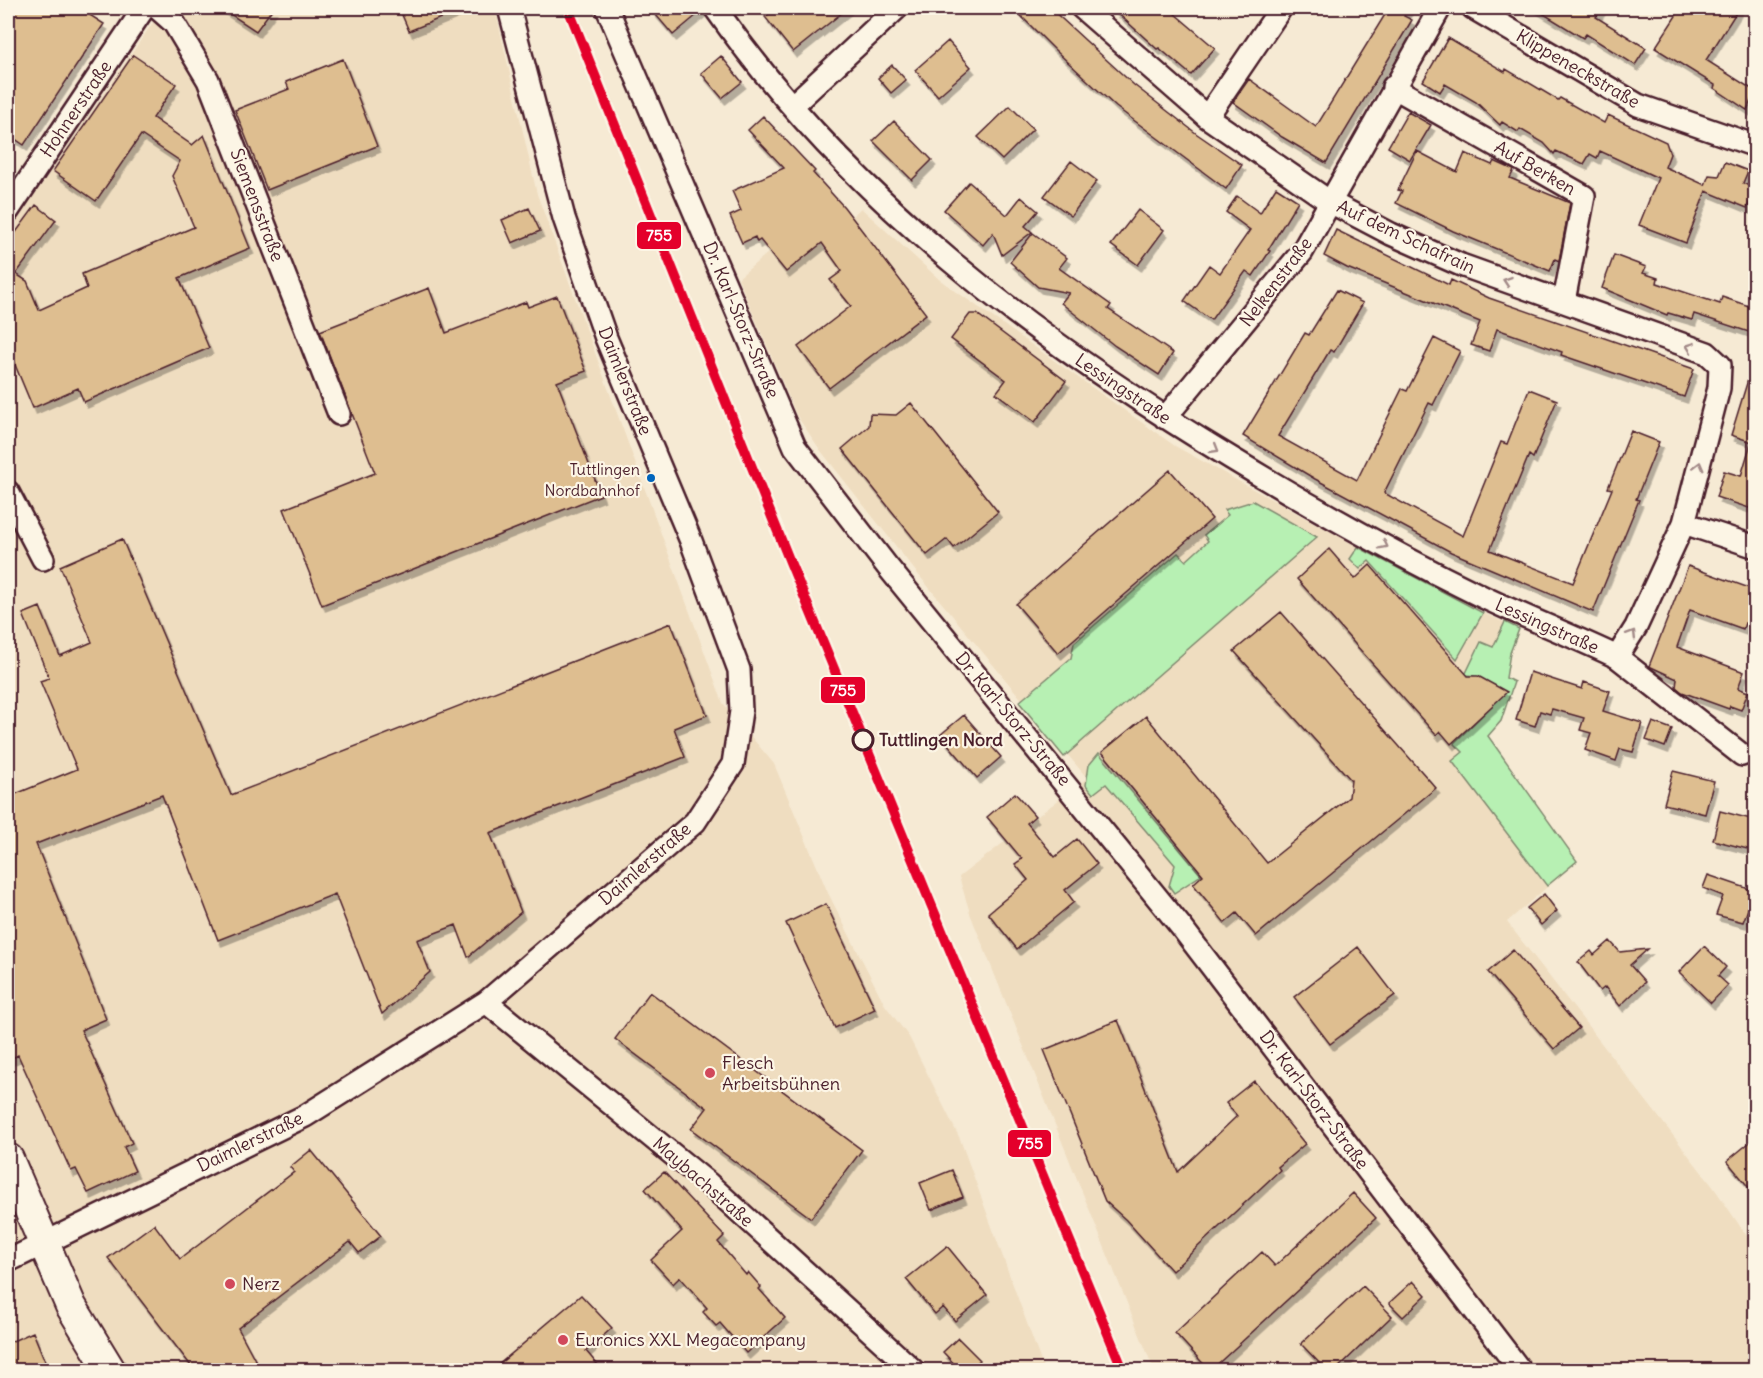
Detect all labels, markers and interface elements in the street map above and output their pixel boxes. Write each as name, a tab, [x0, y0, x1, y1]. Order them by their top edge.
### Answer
street label: Klippeneckstraße	[1512, 24, 1644, 113]
street label: Hohnerstraße	[35, 56, 116, 162]
street label: Auf Berken	[1490, 135, 1580, 200]
street label: Siemensstraße	[225, 145, 290, 264]
street label: Auf dem Schafrain	[1333, 194, 1479, 279]
line badge: 755	[636, 221, 682, 250]
text: 755	[646, 225, 672, 245]
street label: Nelkenstraße	[1234, 232, 1317, 331]
street label: Dr. Karl-Storz-Straße	[698, 238, 785, 402]
one-way arrow	[1502, 276, 1513, 289]
street label: Daimlerstraße	[593, 323, 658, 438]
one-way arrow	[1686, 341, 1696, 354]
street label: Lessingstraße	[1071, 348, 1176, 429]
one-way arrow	[1209, 441, 1219, 453]
place label: Tuttlingen Nordbahnhof	[545, 459, 641, 500]
one-way arrow	[1691, 461, 1704, 471]
marker: Tuttlingen Nordbahnhof	[645, 472, 657, 484]
one-way arrow	[1378, 538, 1389, 550]
street label: Lessingstraße	[1492, 592, 1603, 659]
one-way arrow	[1624, 630, 1635, 641]
street label: Dr. Karl-Storz-Straße	[951, 647, 1076, 790]
line badge: 755	[820, 676, 866, 704]
text: 755	[830, 680, 856, 700]
place label: Tuttlingen Nord	[879, 728, 1003, 751]
marker: Tuttlingen Nord	[852, 729, 874, 751]
street label: Daimlerstraße	[594, 817, 696, 910]
street label: Dr. Karl-Storz-Straße	[1255, 1026, 1374, 1174]
place label: Flesch Arbeitsbühnen	[722, 1051, 840, 1095]
marker: Flesch Arbeitsbühnen	[703, 1066, 717, 1080]
street label: Daimlerstraße	[193, 1106, 307, 1177]
line badge: 755	[1007, 1129, 1052, 1158]
street label: Maybachstraße	[648, 1132, 758, 1232]
text: 755	[1017, 1133, 1043, 1153]
place label: Nerz	[242, 1272, 280, 1295]
marker: Nerz	[223, 1277, 237, 1291]
place label: Euronics XXL Megacompany	[575, 1328, 806, 1351]
marker: Euronics XXL Megacompany	[556, 1333, 570, 1347]

